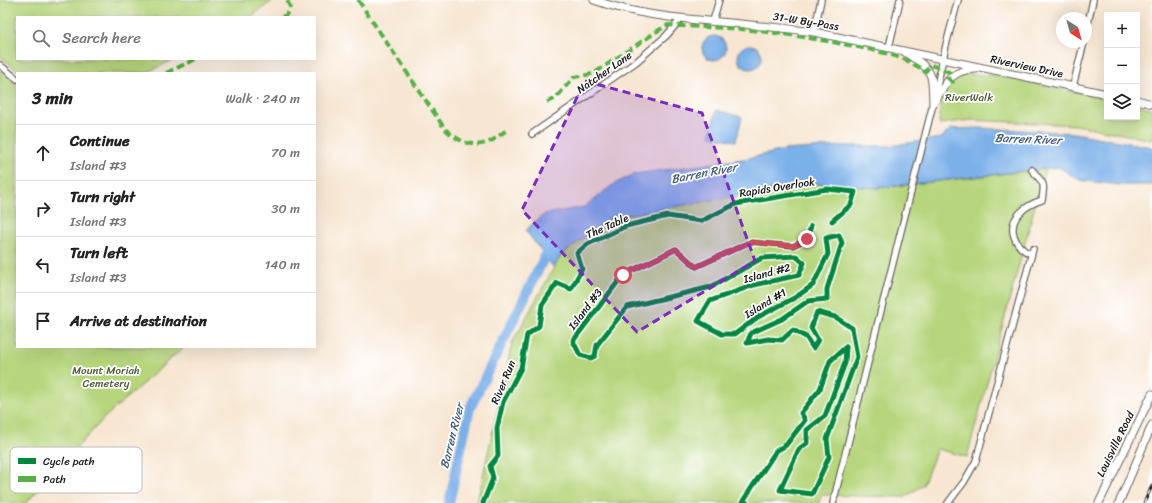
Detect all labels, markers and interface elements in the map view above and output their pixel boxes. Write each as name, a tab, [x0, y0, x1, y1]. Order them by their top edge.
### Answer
street label: 31-W By-Pass	[772, 7, 841, 36]
north arrow	[1056, 12, 1092, 48]
map controls	[1104, 12, 1140, 120]
button: +	[1104, 12, 1140, 48]
search box	[16, 16, 316, 60]
text: Search here	[62, 25, 141, 51]
icon: search	[30, 27, 52, 49]
street label: Natcher Lane	[572, 46, 636, 99]
button: −	[1104, 48, 1140, 84]
street label: Riverview Drive	[989, 50, 1066, 84]
text: 3 min	[32, 83, 73, 113]
button: layers	[1104, 84, 1140, 120]
text: Walk · 240 m	[225, 87, 300, 110]
park label: RiverWalk	[945, 88, 993, 107]
water label: Barren River	[994, 127, 1064, 151]
text: Continue	[70, 128, 130, 154]
text: 70 m	[271, 141, 300, 164]
icon: ahead	[32, 142, 54, 164]
text: Island #3	[70, 154, 126, 177]
water label: Barren River	[669, 155, 741, 190]
street label: Rapids Overlook	[738, 172, 816, 203]
text: Turn right	[70, 184, 135, 210]
text: 30 m	[271, 197, 300, 220]
icon: right	[32, 198, 54, 220]
street label: The Table	[583, 208, 632, 244]
text: Island #3	[70, 210, 126, 233]
route end	[798, 230, 816, 248]
text: Turn left	[70, 240, 128, 266]
text: 140 m	[265, 253, 300, 276]
icon: left	[32, 254, 54, 276]
street label: Island #2	[741, 258, 793, 289]
text: Island #3	[70, 266, 126, 289]
route start	[614, 266, 632, 284]
street label: Island #1	[740, 283, 790, 324]
street label: Island #3	[563, 285, 607, 335]
text: Arrive at destination	[70, 308, 207, 334]
icon: arrive	[32, 310, 54, 332]
street label: River Run	[486, 357, 521, 407]
park label: Mount Moriah Cemetery	[72, 361, 140, 393]
water label: Barren River	[433, 399, 471, 471]
street label: Louisville Road	[1091, 407, 1140, 480]
legend	[10, 447, 142, 493]
text: Cycle path	[43, 452, 95, 471]
text: Path	[43, 470, 66, 489]

